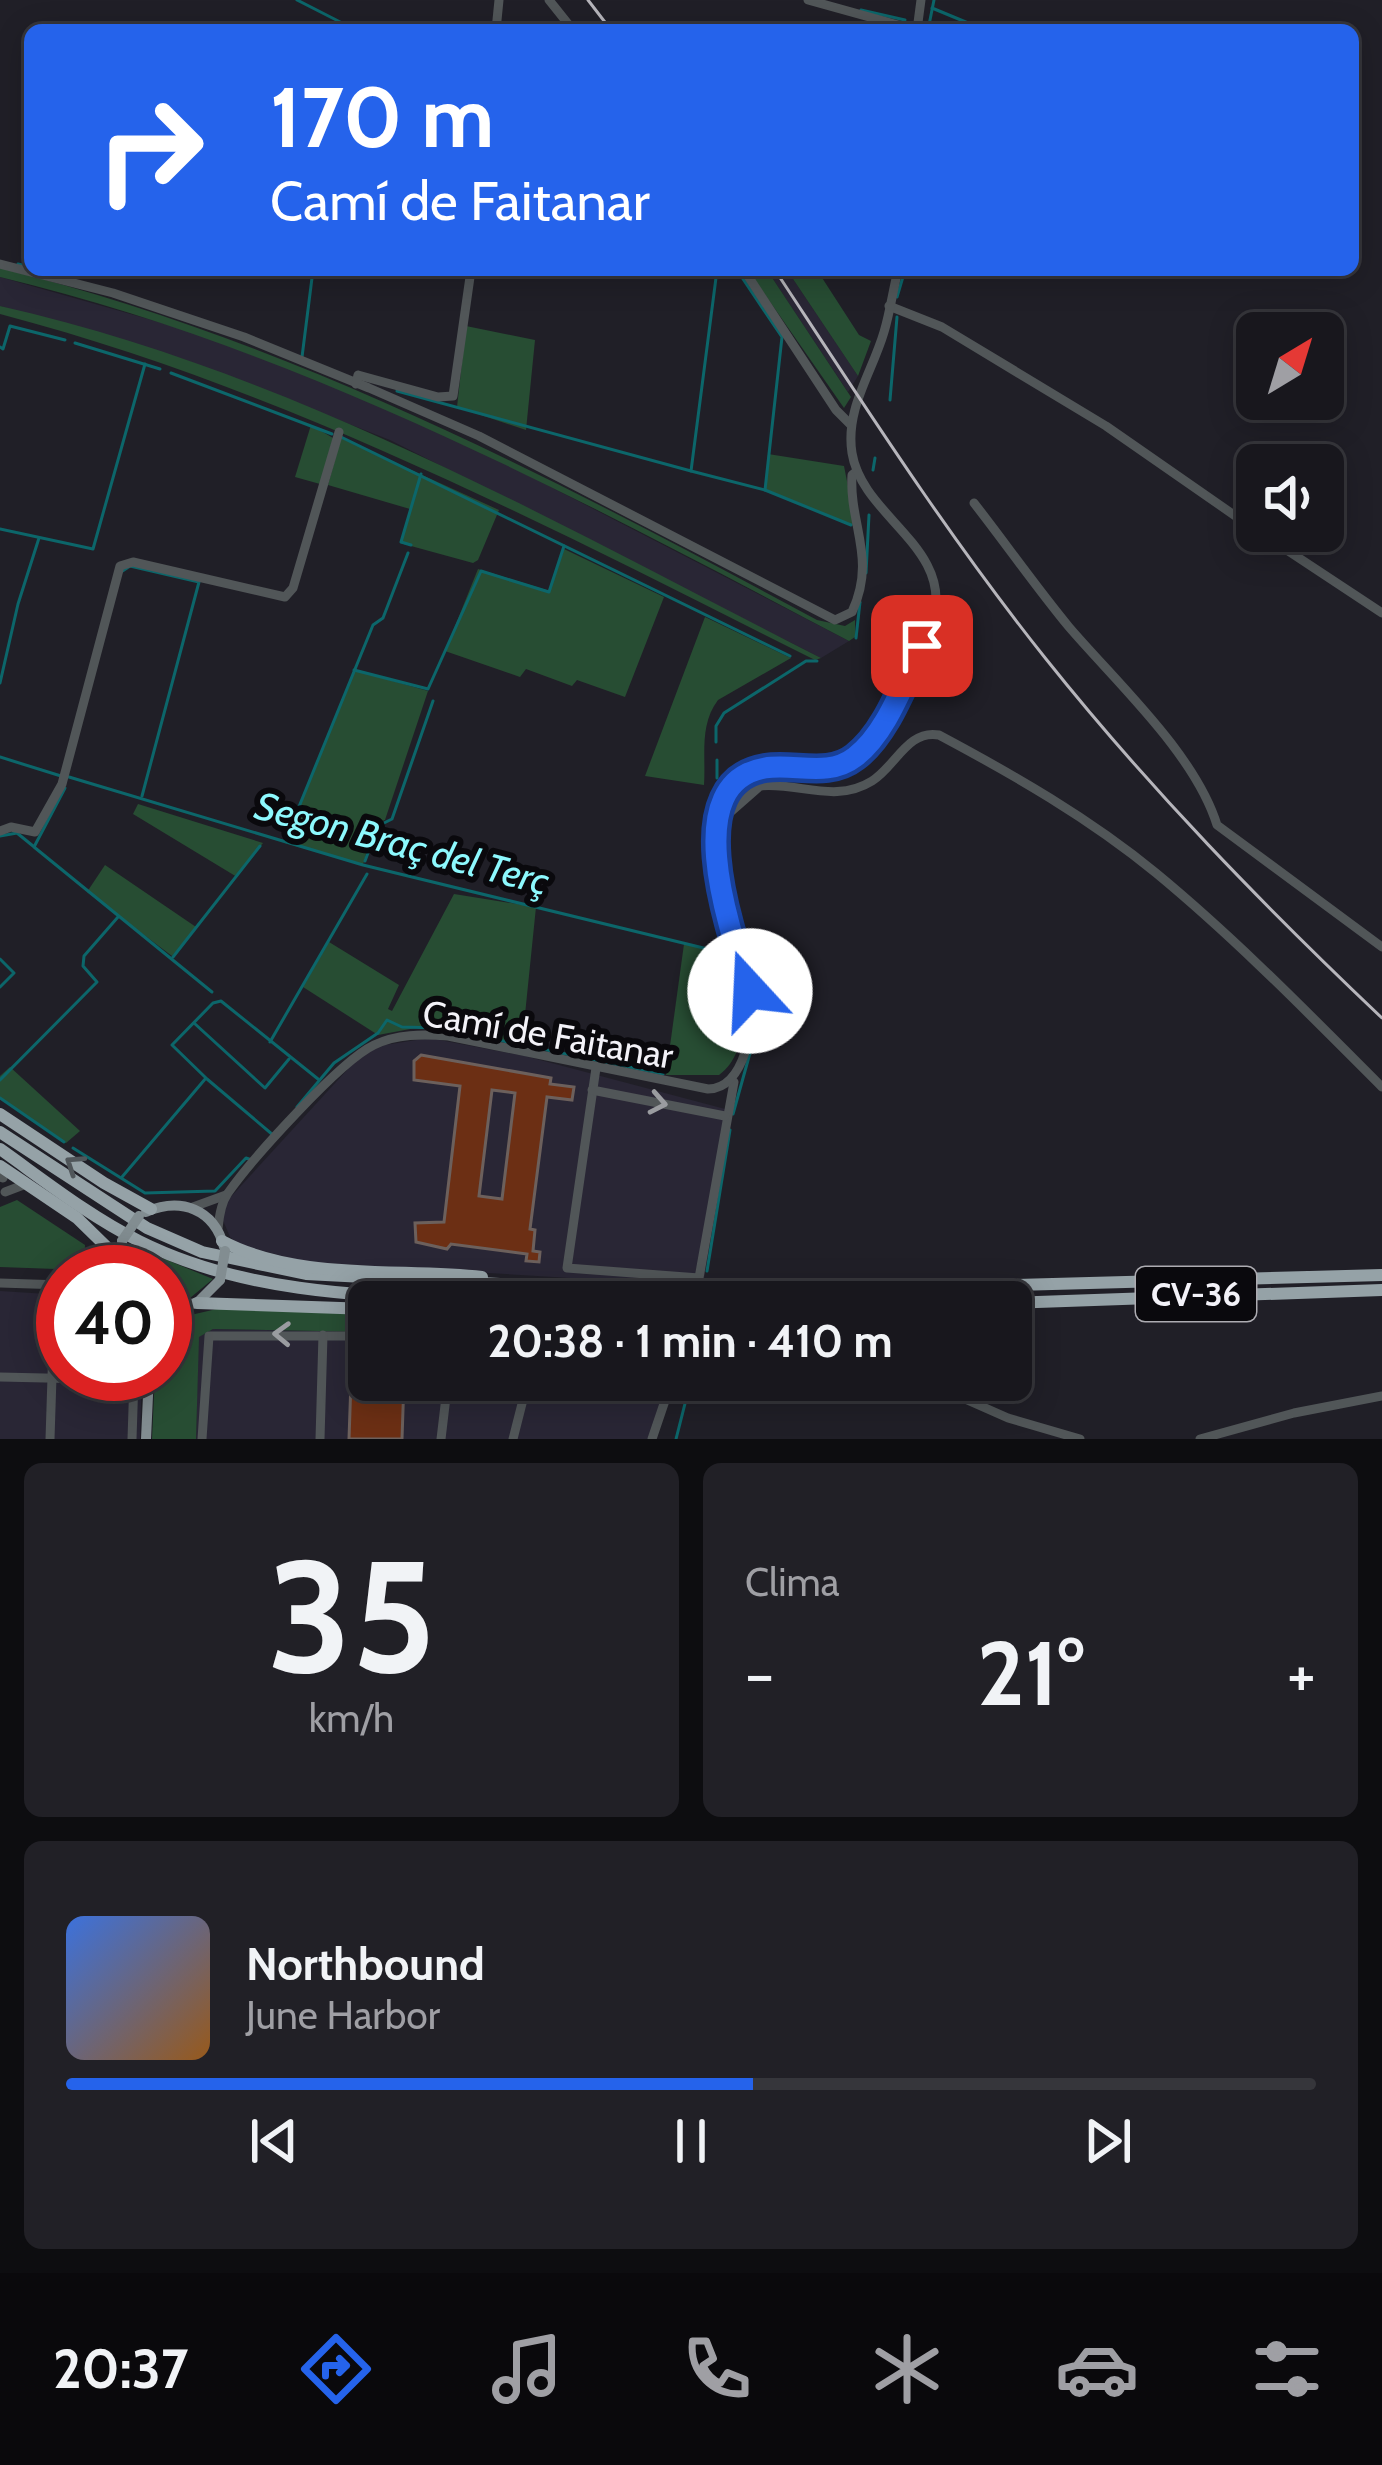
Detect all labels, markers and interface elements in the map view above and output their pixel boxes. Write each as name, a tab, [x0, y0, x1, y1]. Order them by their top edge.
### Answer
text: 170 m	[270, 66, 494, 168]
icon: right	[72, 72, 228, 228]
text: Camí de Faitanar	[270, 168, 650, 234]
north arrow	[1236, 312, 1344, 420]
map controls	[1236, 312, 1344, 552]
button: sound	[1236, 444, 1344, 552]
pin	[871, 595, 973, 697]
icon: arrive	[889, 613, 955, 679]
water label: Segon Braç del Terç	[250, 781, 555, 905]
position arrow	[687, 928, 813, 1054]
street label: Camí de Faitanar	[420, 990, 677, 1078]
one-way arrow	[648, 1089, 668, 1114]
one-way arrow	[65, 1156, 87, 1178]
speed limit sign: 40	[36, 1245, 192, 1401]
road number: CV-36	[1136, 1267, 1256, 1321]
text: 20:38 · 1 min · 410 m	[487, 1314, 893, 1368]
one-way arrow	[272, 1322, 291, 1348]
text: 35	[268, 1521, 435, 1711]
text: Clima	[745, 1558, 839, 1606]
text: 21°	[977, 1618, 1084, 1728]
text: −	[745, 1633, 774, 1714]
text: +	[1287, 1633, 1316, 1714]
text: km/h	[309, 1694, 394, 1742]
text: Northbound	[246, 1937, 485, 1991]
text: June Harbor	[246, 1991, 440, 2039]
icon: previous	[241, 2108, 307, 2174]
icon: pause	[658, 2108, 724, 2174]
icon: next	[1075, 2108, 1141, 2174]
icon: directions	[294, 2327, 378, 2411]
icon: music	[485, 2327, 569, 2411]
icon: phone	[675, 2327, 759, 2411]
icon: climate	[865, 2327, 949, 2411]
icon: car	[1055, 2327, 1139, 2411]
icon: filters	[1245, 2327, 1329, 2411]
text: 20:37	[53, 2336, 188, 2402]

